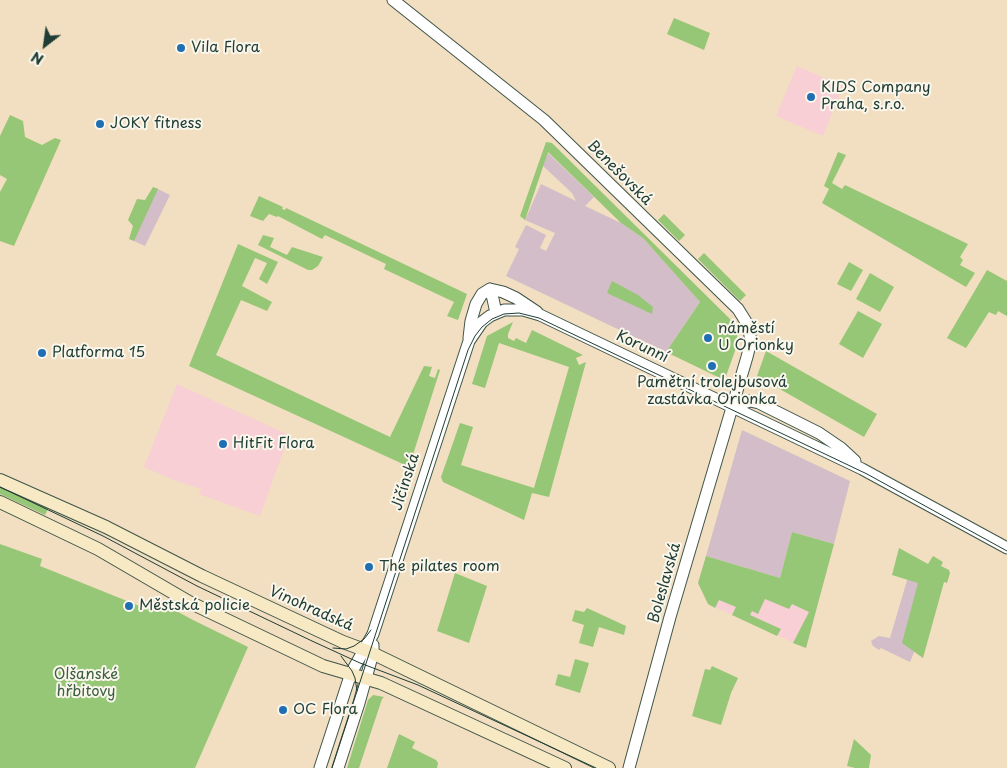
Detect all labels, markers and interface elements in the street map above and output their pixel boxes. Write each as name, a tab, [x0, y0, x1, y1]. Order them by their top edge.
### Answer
north arrow	[20, 20, 70, 70]
place label: Vila Flora	[191, 39, 260, 57]
marker: Vila Flora	[175, 42, 187, 54]
text: N	[27, 47, 47, 70]
place label: KIDS Company Praha, s.r.o.	[821, 79, 931, 114]
marker: KIDS Company Praha, s.r.o.	[805, 91, 817, 103]
place label: JOKY fitness	[110, 115, 201, 133]
marker: JOKY fitness	[94, 118, 106, 130]
street label: Benešovská	[583, 137, 655, 209]
place label: náměstí U Orionky	[718, 320, 794, 355]
street label: Korunní	[613, 327, 671, 367]
marker: náměstí U Orionky	[702, 332, 714, 344]
place label: Platforma 15	[52, 344, 145, 362]
marker: Platforma 15	[36, 347, 48, 359]
marker: Pamětní trolejbusová zastávka Orionka	[706, 360, 718, 372]
place label: Pamětní trolejbusová zastávka Orionka	[637, 374, 787, 409]
place label: HitFit Flora	[233, 435, 314, 453]
marker: HitFit Flora	[217, 438, 229, 450]
street label: Jičínská	[388, 451, 424, 513]
street label: Boleslavská	[645, 541, 685, 625]
place label: The pilates room	[379, 558, 500, 576]
marker: The pilates room	[363, 561, 375, 573]
street label: Vinohradská	[266, 582, 356, 636]
place label: Městská policie	[139, 597, 250, 615]
marker: Městská policie	[123, 600, 135, 612]
park label: Olšanské hřbitovy	[54, 666, 118, 701]
place label: OC Flora	[293, 701, 358, 719]
marker: OC Flora	[277, 704, 289, 716]

